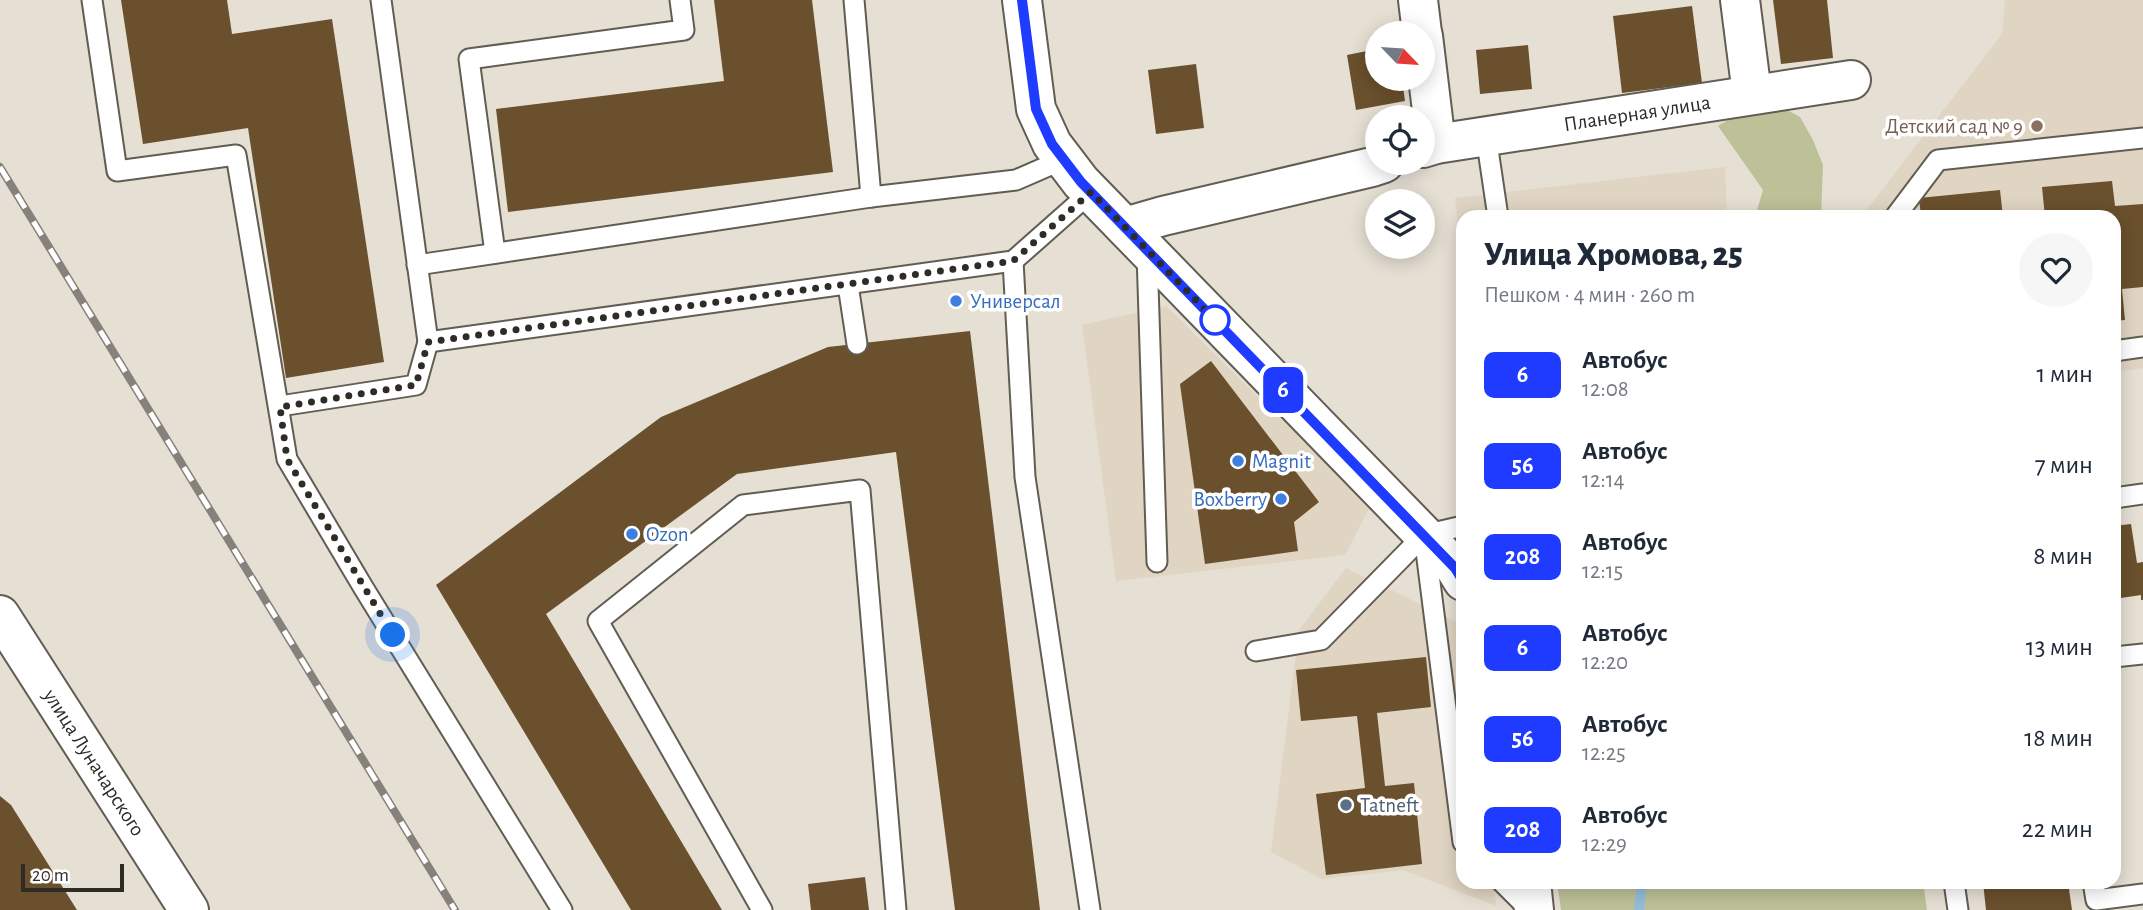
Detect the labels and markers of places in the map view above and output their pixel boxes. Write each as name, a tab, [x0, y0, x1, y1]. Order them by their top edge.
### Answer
place label: Детский сад № 9	[1885, 116, 2023, 137]
marker: Детский сад № 9	[2029, 118, 2045, 134]
place label: Универсал	[970, 291, 1061, 312]
marker: Универсал	[948, 293, 964, 309]
unlabelled marker	[1200, 305, 1230, 335]
place label: Magnit	[1252, 451, 1311, 472]
marker: Magnit	[1230, 453, 1246, 469]
place label: Boxberry	[1194, 489, 1267, 510]
marker: Boxberry	[1273, 491, 1289, 507]
place label: Ozon	[646, 524, 689, 545]
marker: Ozon	[624, 526, 640, 542]
place label: Tatneft	[1360, 795, 1419, 816]
marker: Tatneft	[1338, 797, 1354, 813]

